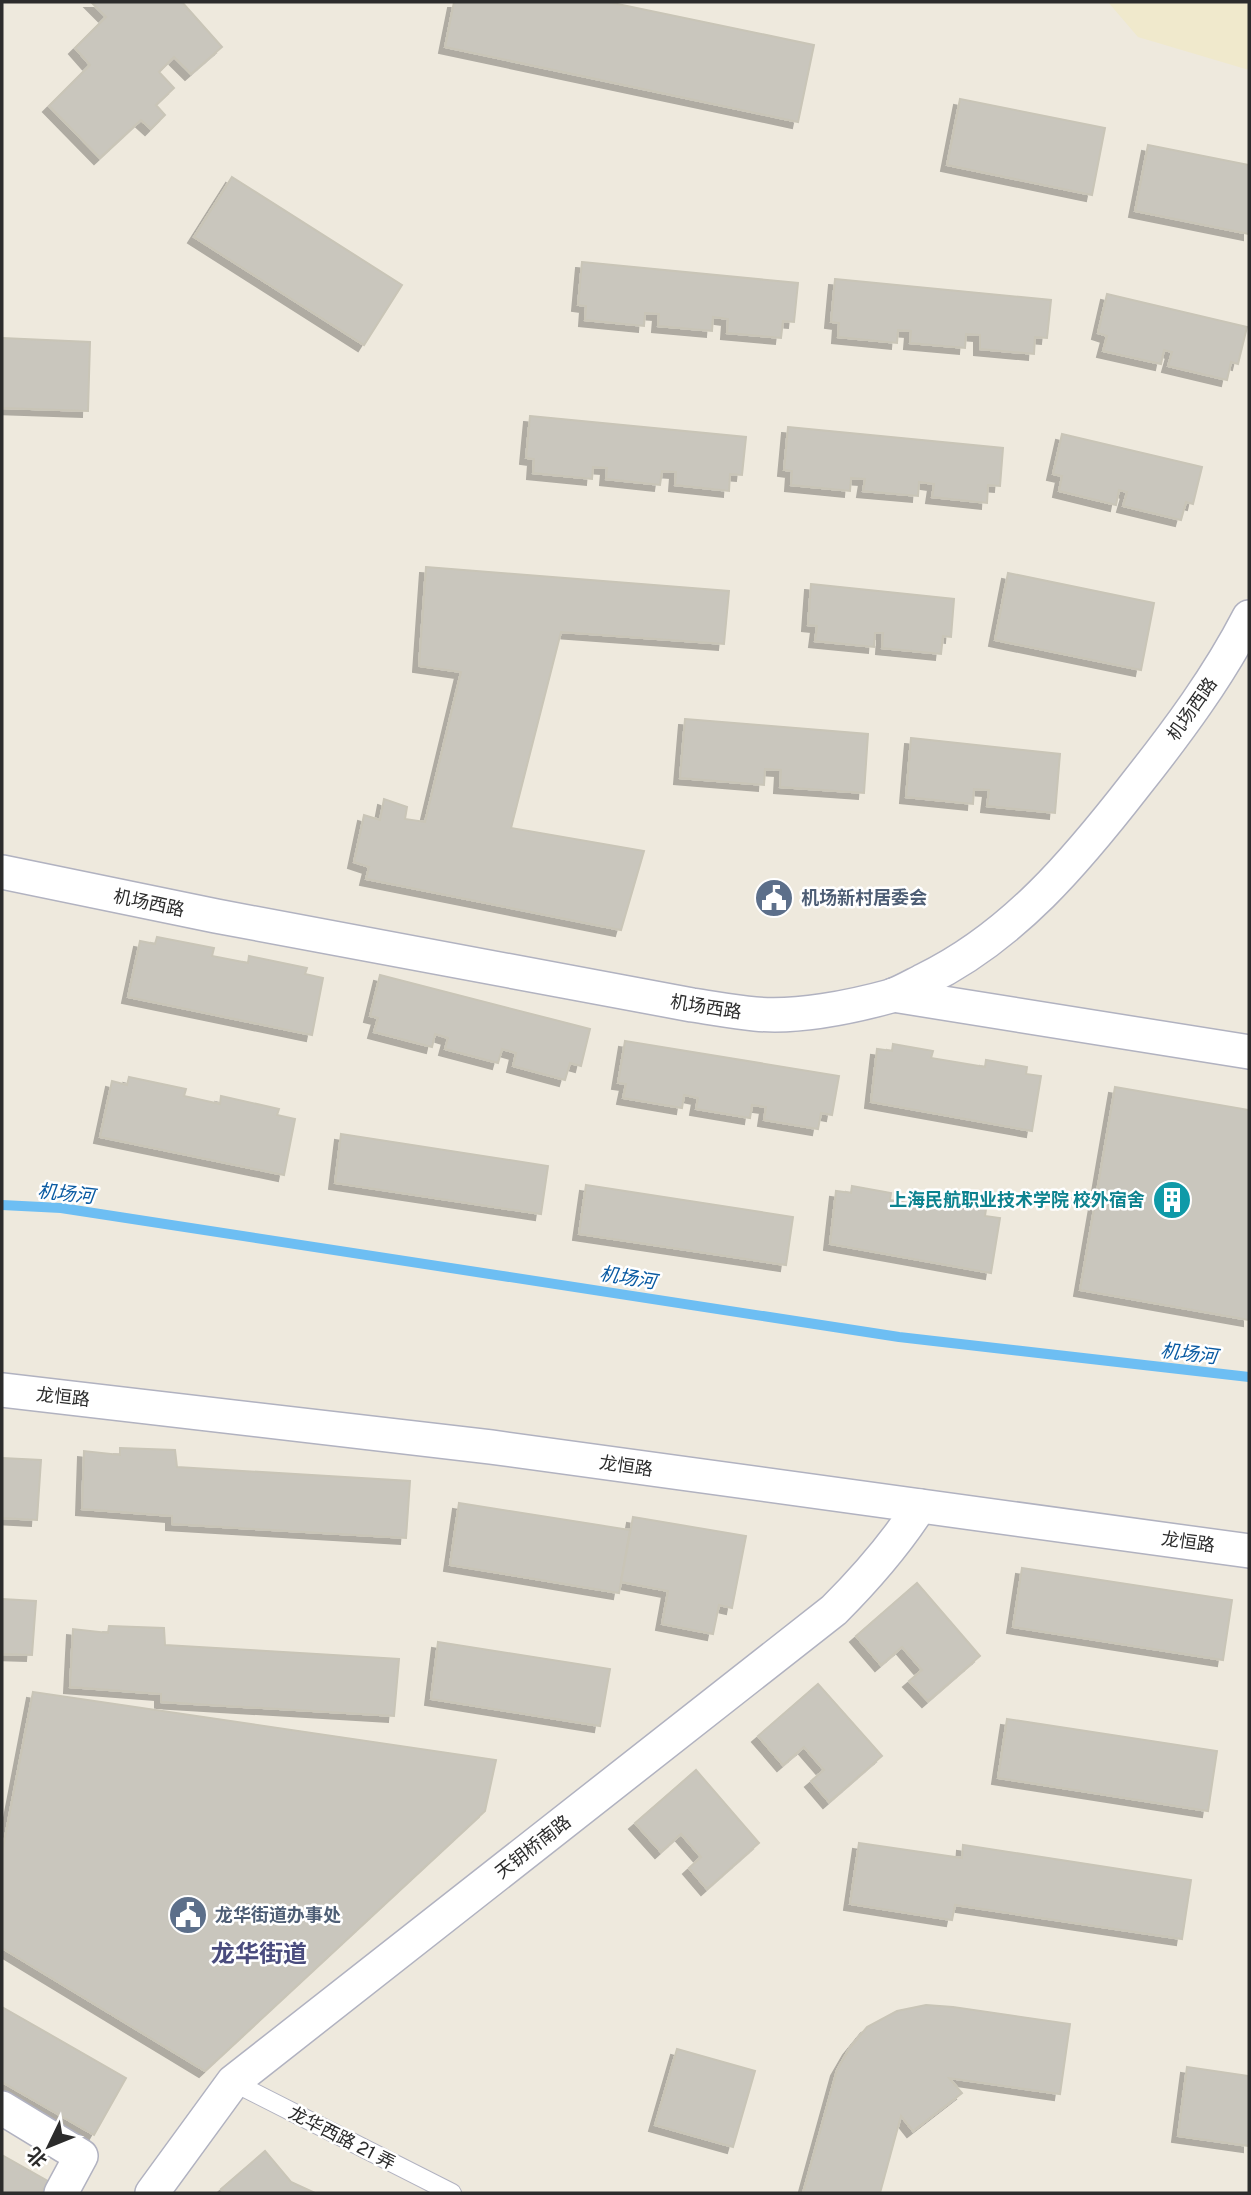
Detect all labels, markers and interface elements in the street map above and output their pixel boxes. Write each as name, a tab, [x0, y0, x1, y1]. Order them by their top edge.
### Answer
street label: 机场西路	[1162, 673, 1221, 744]
public building icon: 机场新村居委会	[753, 877, 795, 919]
street label: 机场西路	[112, 885, 187, 920]
place label: 机场新村居委会	[801, 887, 927, 908]
street label: 机场西路	[669, 991, 743, 1023]
water label: 机场河	[36, 1179, 99, 1207]
building icon: 上海民航职业技术学院 校外宿舍	[1151, 1179, 1193, 1221]
place label: 上海民航职业技术学院 校外宿舍	[889, 1189, 1145, 1210]
water label: 机场河	[598, 1262, 662, 1293]
water label: 机场河	[1159, 1339, 1223, 1368]
street label: 龙恒路	[35, 1383, 91, 1410]
street label: 龙恒路	[598, 1451, 654, 1480]
street label: 龙恒路	[1160, 1527, 1216, 1556]
street label: 天钥桥南路	[491, 1811, 575, 1883]
public building icon: 龙华街道办事处	[167, 1894, 209, 1936]
place label: 龙华街道办事处	[215, 1904, 341, 1925]
district label: 龙华街道	[211, 1939, 307, 1967]
street label: 龙华西路 21 弄	[285, 2102, 399, 2173]
north arrow	[14, 2111, 84, 2181]
text: 北	[22, 2143, 51, 2172]

